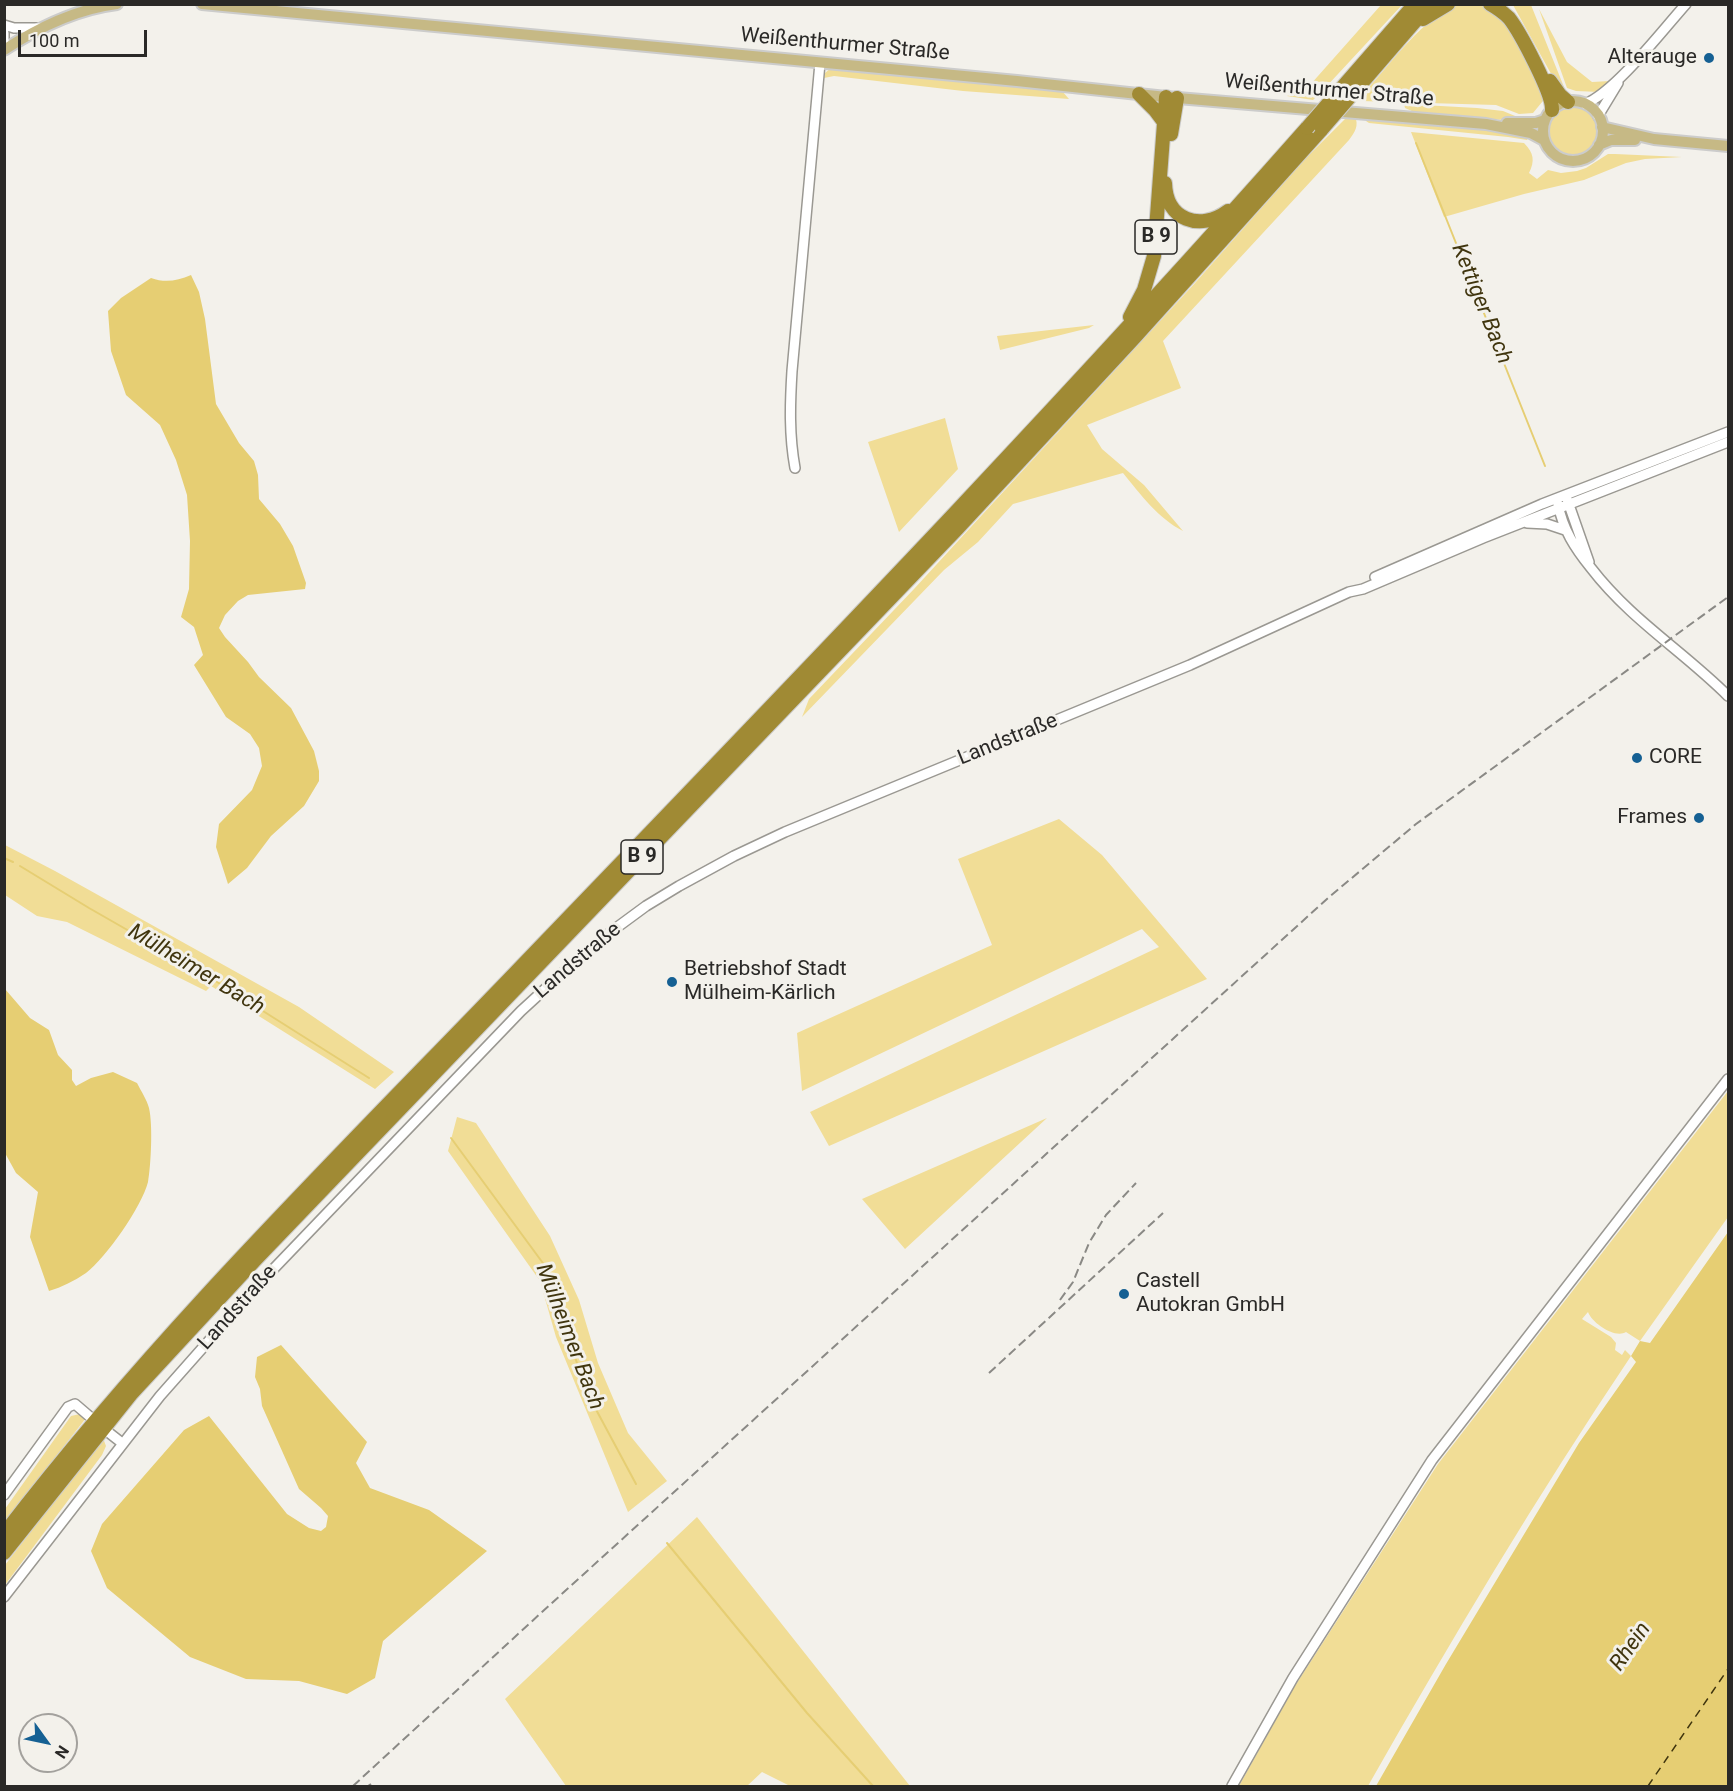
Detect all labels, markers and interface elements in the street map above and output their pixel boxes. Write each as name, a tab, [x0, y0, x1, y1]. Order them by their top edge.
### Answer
scale bar	[21, 18, 150, 56]
street label: Weißenthurmer Straße	[739, 23, 951, 67]
text: 100 m	[29, 30, 80, 51]
place label: Alterauge	[1608, 45, 1697, 71]
marker: Alterauge	[1702, 51, 1716, 65]
street label: Weißenthurmer Straße	[1223, 69, 1435, 113]
road number: B 9	[1135, 220, 1177, 254]
water label: Kettiger Bach	[1445, 240, 1517, 368]
street label: Landstraße	[954, 709, 1062, 771]
place label: CORE	[1649, 745, 1702, 771]
marker: CORE	[1630, 751, 1644, 765]
place label: Frames	[1617, 805, 1687, 831]
marker: Frames	[1692, 811, 1706, 825]
road number: B 9	[621, 840, 663, 874]
street label: Landstraße	[529, 917, 627, 1005]
water label: Mülheimer Bach	[123, 919, 269, 1021]
place label: Betriebshof Stadt Mülheim-Kärlich	[684, 957, 847, 1007]
marker: Betriebshof Stadt Mülheim-Kärlich	[665, 975, 679, 989]
street label: Landstraße	[193, 1260, 283, 1356]
water label: Mülheimer Bach	[529, 1260, 609, 1414]
place label: Castell Autokran GmbH	[1136, 1269, 1285, 1319]
marker: Castell Autokran GmbH	[1117, 1287, 1131, 1301]
water label: Rhein	[1605, 1618, 1657, 1676]
north arrow	[18, 1713, 78, 1773]
text: N	[51, 1742, 73, 1762]

